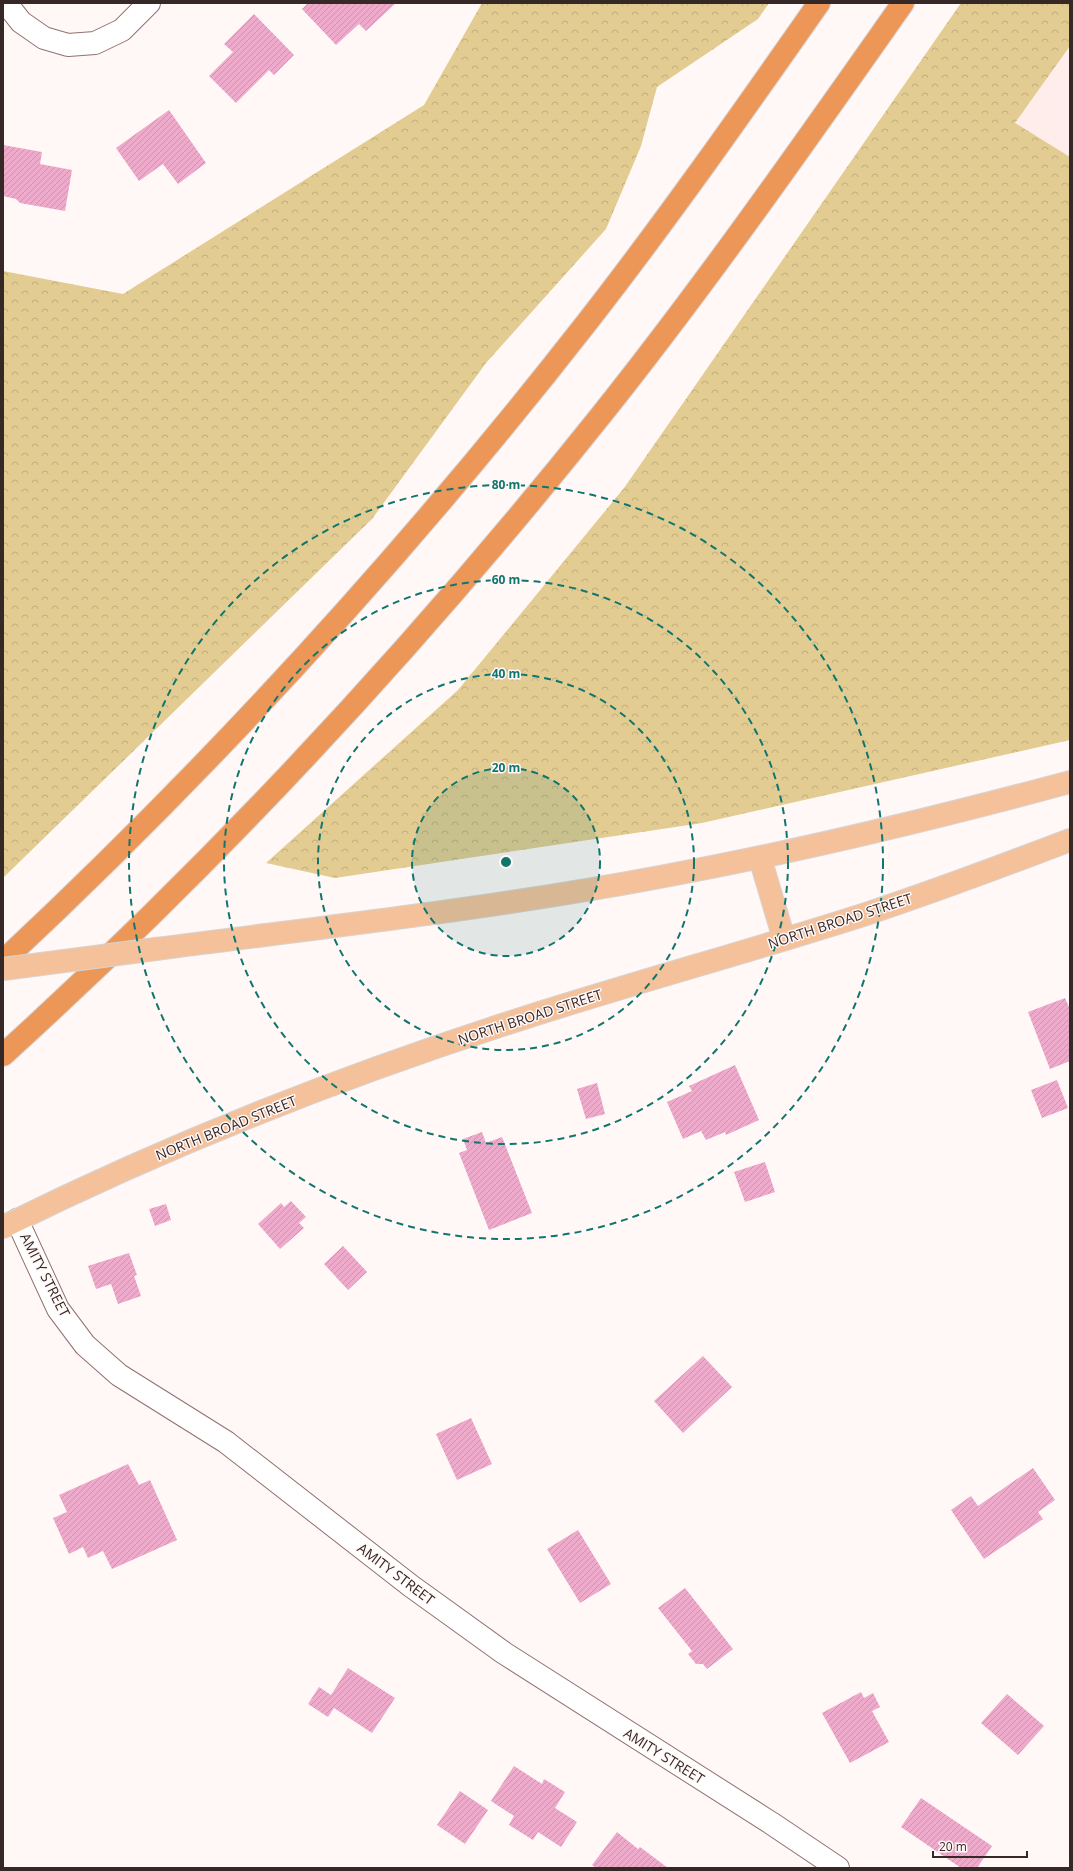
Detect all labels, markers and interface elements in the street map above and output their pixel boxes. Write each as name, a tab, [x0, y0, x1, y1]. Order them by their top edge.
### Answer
text: 80 m	[492, 476, 520, 493]
text: 60 m	[492, 571, 520, 588]
text: 40 m	[492, 665, 520, 682]
text: 20 m	[492, 759, 520, 776]
centre of rings	[499, 855, 513, 869]
street label: NORTH BROAD STREET	[765, 888, 915, 953]
street label: NORTH BROAD STREET	[455, 984, 605, 1049]
street label: NORTH BROAD STREET	[153, 1090, 299, 1164]
street label: AMITY STREET	[16, 1230, 75, 1320]
street label: AMITY STREET	[354, 1538, 439, 1609]
street label: AMITY STREET	[620, 1723, 708, 1788]
scale bar	[933, 1833, 1027, 1859]
text: 20 m	[939, 1838, 967, 1855]

